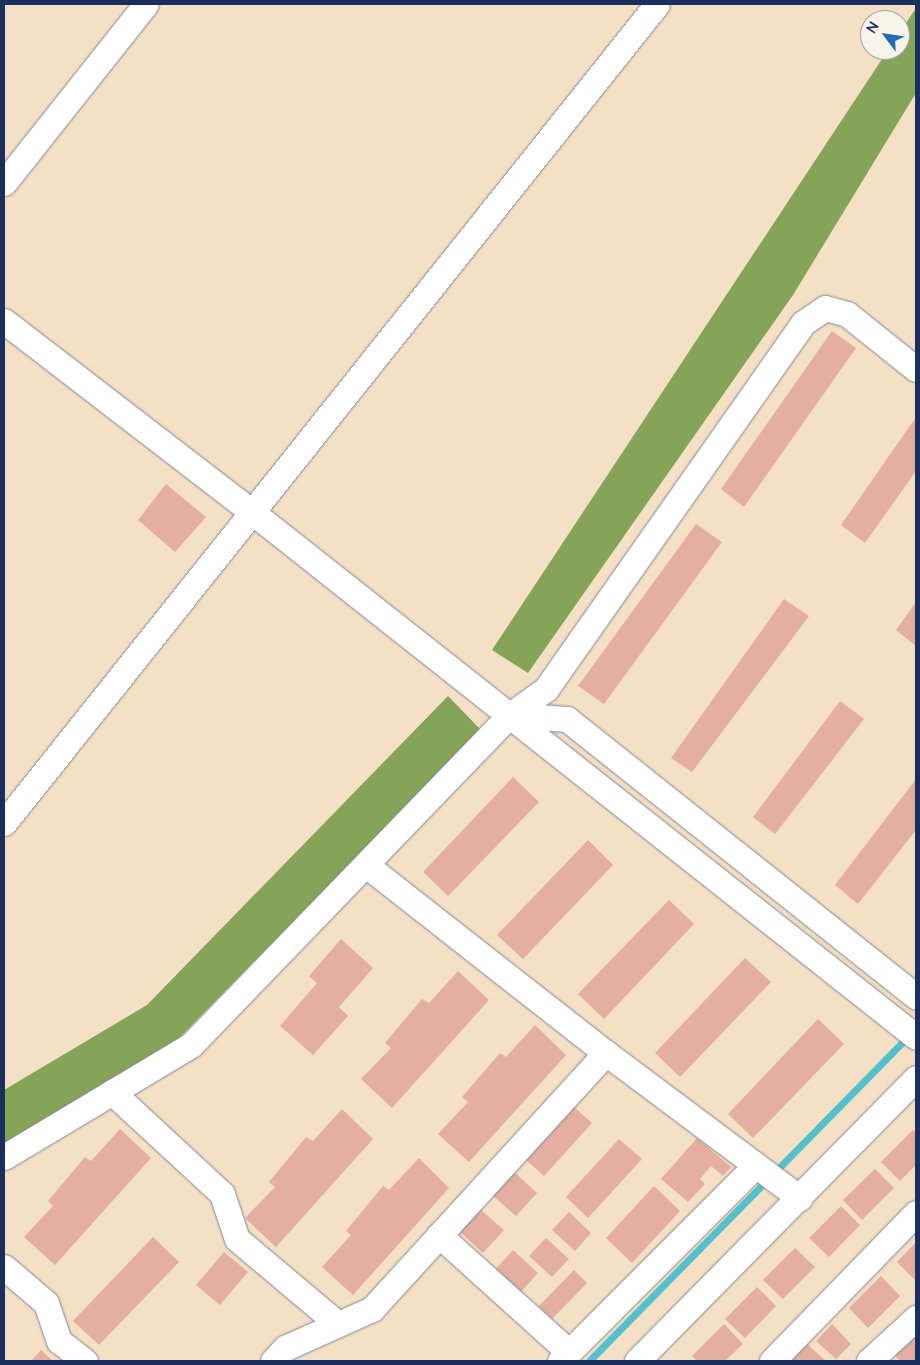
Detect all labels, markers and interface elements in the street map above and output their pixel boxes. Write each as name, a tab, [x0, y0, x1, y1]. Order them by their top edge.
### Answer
north arrow	[860, 10, 910, 60]
text: N	[862, 19, 884, 37]

